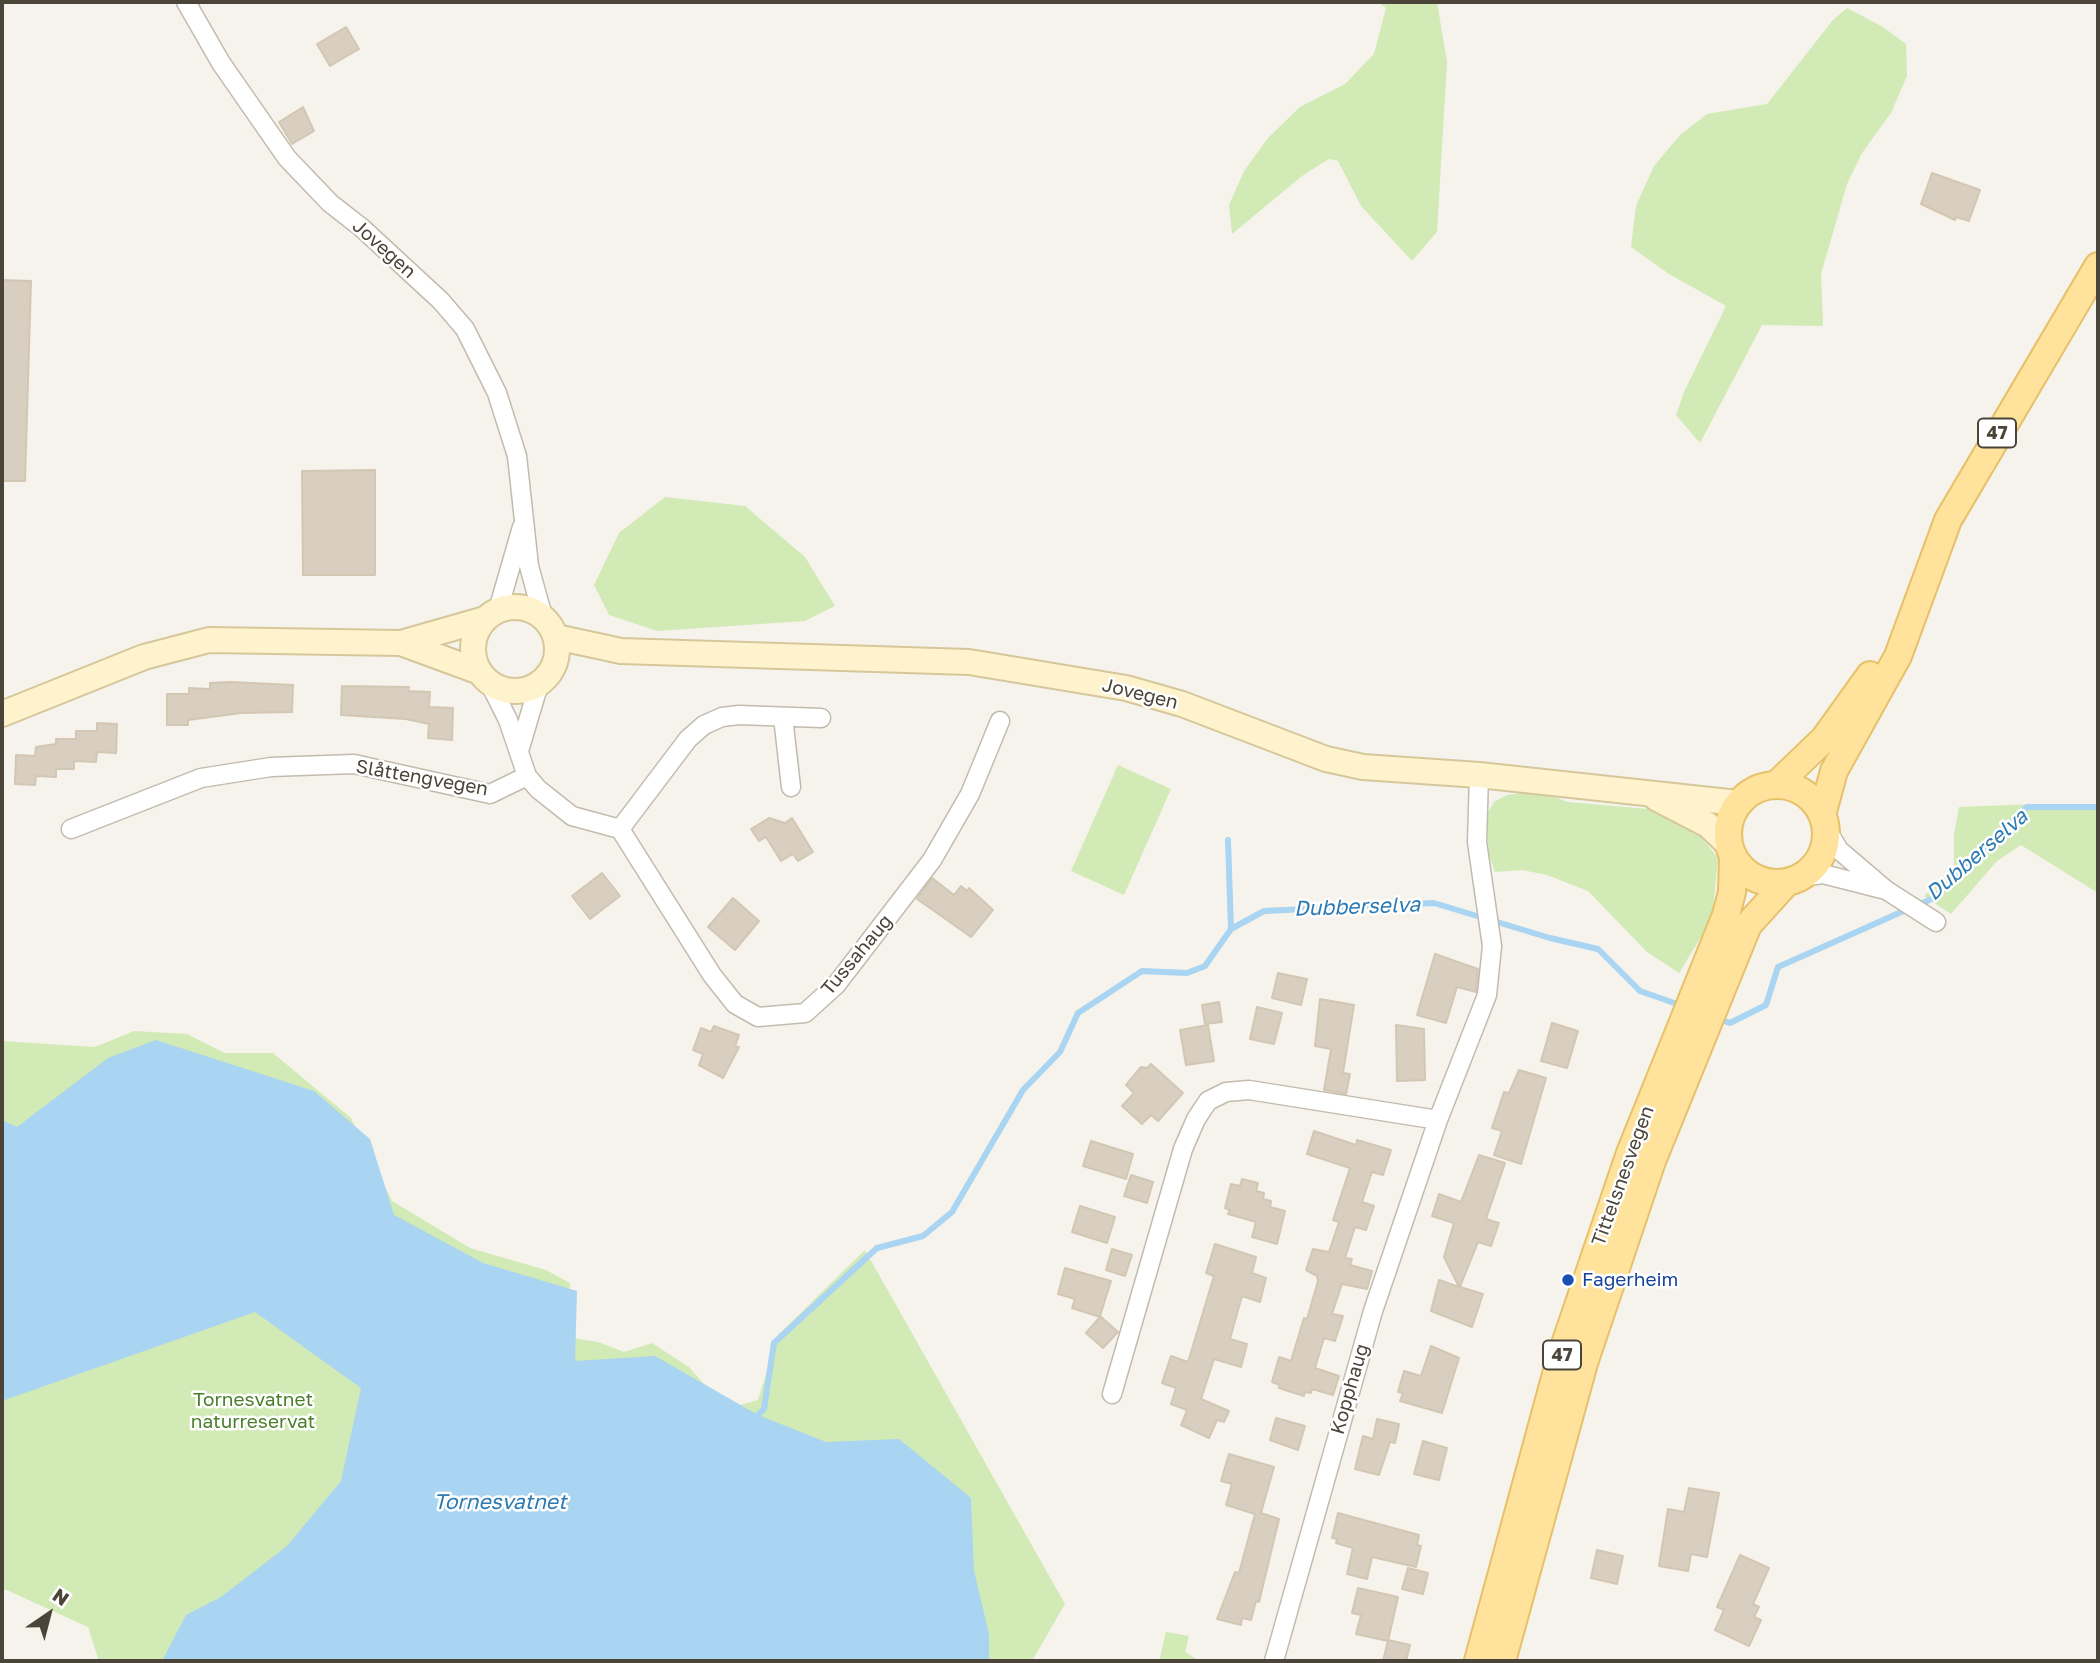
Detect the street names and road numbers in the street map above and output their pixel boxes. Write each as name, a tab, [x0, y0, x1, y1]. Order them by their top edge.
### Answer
street label: Jovegen	[348, 215, 420, 283]
road number: 47	[1978, 418, 2016, 447]
street label: Jovegen	[1100, 674, 1180, 714]
street label: Slåttengvegen	[354, 755, 490, 801]
street label: Tussahaug	[817, 910, 897, 1000]
street label: Tittelsnesvegen	[1587, 1103, 1659, 1249]
road number: 47	[1543, 1340, 1581, 1370]
street label: Kopphaug	[1326, 1341, 1374, 1437]

